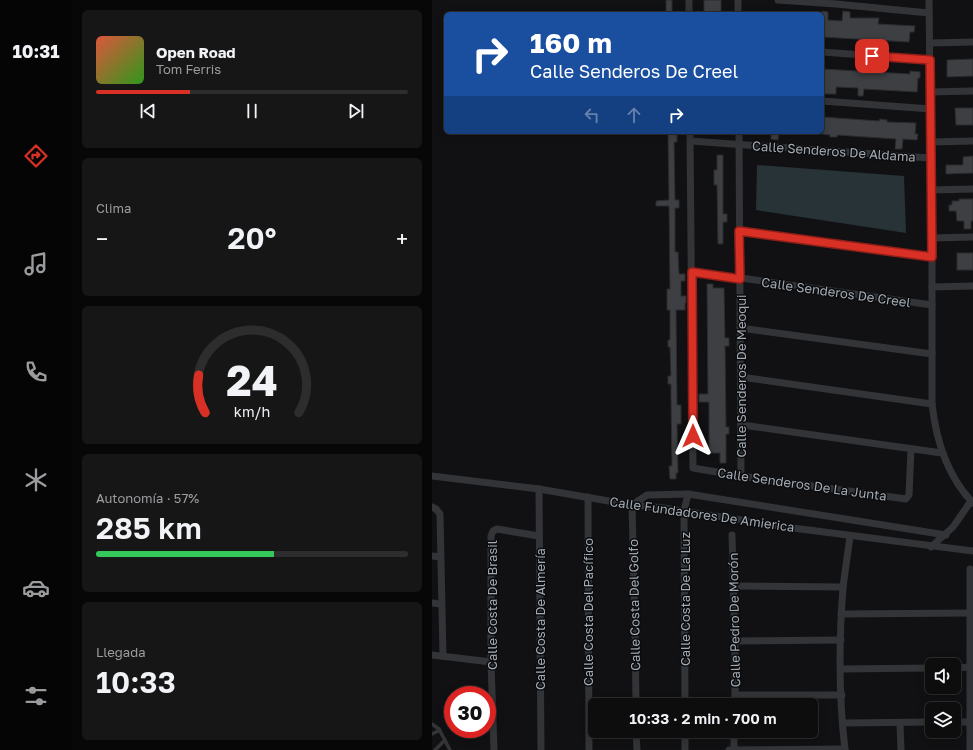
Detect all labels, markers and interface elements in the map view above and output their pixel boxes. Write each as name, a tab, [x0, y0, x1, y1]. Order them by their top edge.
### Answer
text: 160 m	[530, 26, 612, 59]
icon: right	[464, 28, 516, 80]
pin	[855, 39, 889, 73]
text: 10:31	[13, 40, 59, 62]
text: Open Road	[156, 43, 236, 61]
icon: arrive	[861, 45, 883, 67]
text: Calle Senderos De Creel	[530, 60, 738, 82]
text: Tom Ferris	[156, 61, 221, 77]
icon: previous	[137, 100, 159, 122]
icon: pause	[241, 100, 263, 122]
icon: next	[345, 100, 367, 122]
icon: left	[581, 104, 603, 126]
icon: ahead	[623, 104, 645, 126]
icon: right	[665, 104, 687, 126]
street label: Calle Senderos De Aldama	[752, 137, 916, 165]
icon: directions	[22, 142, 50, 170]
text: Clima	[96, 200, 131, 216]
text: 20°	[228, 220, 276, 256]
text: −	[96, 225, 108, 252]
text: +	[396, 225, 408, 252]
icon: music	[22, 250, 50, 278]
street label: Calle Senderos De Creel	[760, 274, 912, 310]
street label: Calle Senderos De Meoqui	[733, 294, 749, 458]
text: 24	[226, 355, 278, 405]
icon: phone	[22, 358, 50, 386]
text: km/h	[234, 403, 270, 420]
position arrow	[672, 415, 714, 457]
street label: Calle Senderos De La Junta	[716, 464, 888, 504]
icon: climate	[22, 466, 50, 494]
text: Autonomía · 57%	[96, 490, 199, 506]
street label: Calle Fundadores De Amierica	[608, 493, 796, 535]
text: 285 km	[96, 510, 202, 546]
street label: Calle Costa De La Luz	[677, 532, 693, 666]
street label: Calle Costa Del Pacífico	[580, 538, 596, 686]
street label: Calle Costa Del Golfo	[625, 539, 643, 671]
street label: Calle Costa De Brasil	[484, 540, 500, 670]
street label: Calle Costa De Almería	[532, 548, 548, 690]
street label: Calle Pedro De Morón	[725, 553, 743, 687]
icon: car	[22, 574, 50, 602]
text: Llegada	[96, 644, 146, 660]
map controls	[925, 658, 961, 738]
button: sound	[925, 658, 961, 694]
text: 10:33	[96, 664, 176, 700]
icon: filters	[22, 682, 50, 710]
speed limit sign: 30	[444, 686, 496, 738]
button: layers	[925, 702, 961, 738]
text: 10:33 · 2 min · 700 m	[629, 709, 777, 727]

